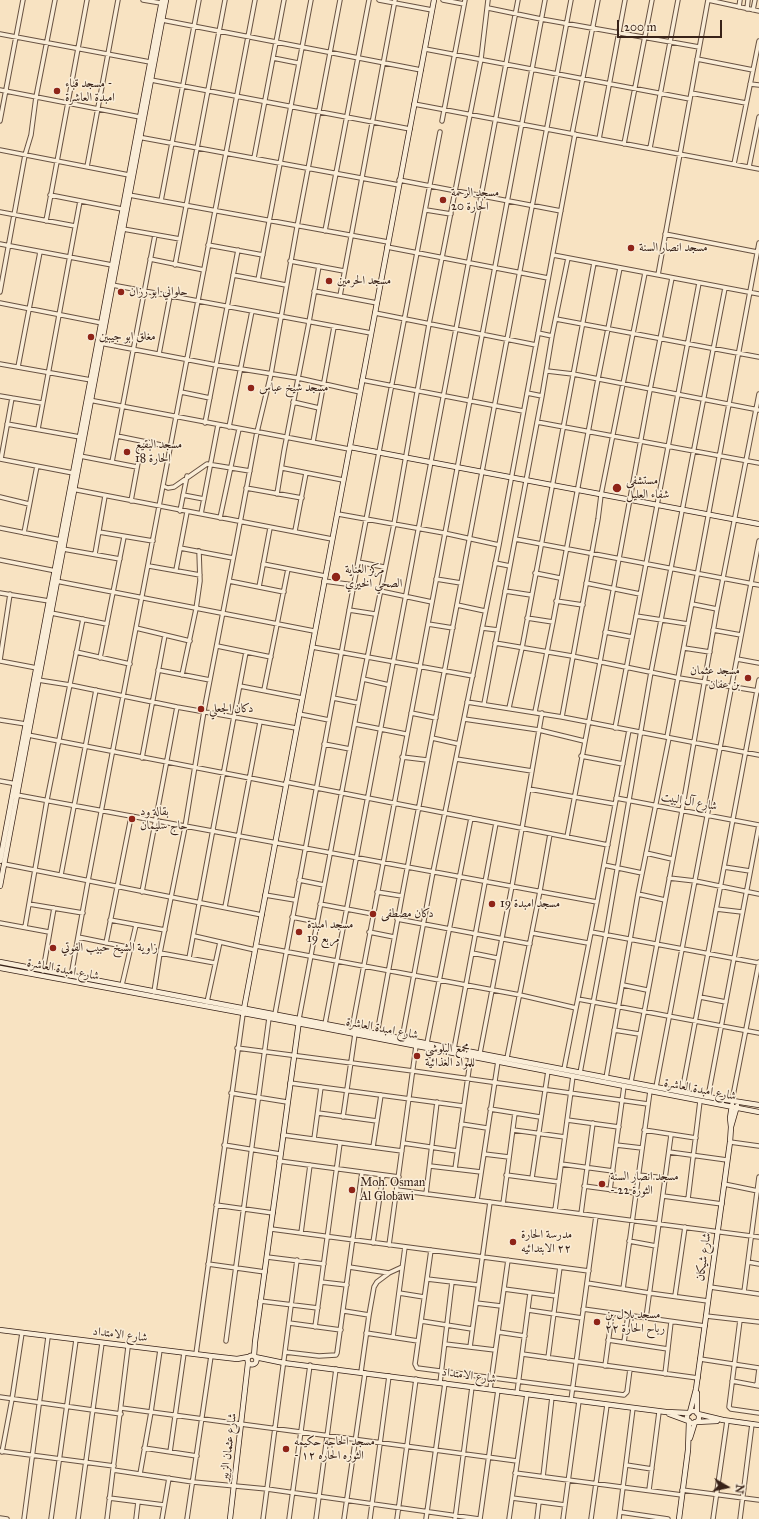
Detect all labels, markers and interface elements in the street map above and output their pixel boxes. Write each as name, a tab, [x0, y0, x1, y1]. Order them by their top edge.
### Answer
scale bar	[619, 12, 724, 38]
text: 200 m	[624, 20, 657, 34]
place label: مسجد قباء - امبدة العاشرة	[65, 77, 115, 105]
marker: مسجد قباء - امبدة العاشرة	[52, 86, 62, 96]
place label: مسجد الرحمة الحارة 20	[451, 186, 499, 214]
marker: مسجد الرحمة الحارة 20	[438, 195, 448, 205]
place label: مسجد انصار السنة	[639, 241, 708, 255]
marker: مسجد انصار السنة	[626, 243, 636, 253]
place label: مسجد الحرمين	[337, 274, 391, 288]
marker: مسجد الحرمين	[324, 276, 334, 286]
place label: حلواني ابو رزان	[129, 285, 188, 299]
marker: حلواني ابو رزان	[116, 287, 126, 297]
place label: مغلق ابو جيبين	[99, 330, 156, 344]
marker: مغلق ابو جيبين	[86, 332, 96, 342]
place label: مسجد شيخ عباس	[259, 381, 328, 395]
marker: مسجد شيخ عباس	[246, 383, 256, 393]
place label: مسجد البقيع الحارة 18	[135, 438, 182, 466]
marker: مسجد البقيع الحارة 18	[122, 447, 132, 457]
place label: مستشفى شفاء العليل	[626, 474, 669, 502]
marker: مستشفى شفاء العليل	[611, 482, 623, 494]
place label: مركز العناية الصحي الخيري	[345, 563, 402, 591]
marker: مركز العناية الصحي الخيري	[330, 571, 342, 583]
place label: مسجد عثمان بن عفان	[690, 664, 740, 692]
marker: مسجد عثمان بن عفان	[743, 673, 753, 683]
place label: دكان الجعلي	[209, 702, 253, 716]
marker: دكان الجعلي	[196, 704, 206, 714]
street label: شارع آل البيت	[660, 790, 718, 814]
place label: بقالة ود حاج سليمان	[140, 805, 188, 833]
marker: بقالة ود حاج سليمان	[127, 814, 137, 824]
place label: مسجد امبدة 19	[500, 897, 560, 911]
marker: مسجد امبدة 19	[487, 899, 497, 909]
place label: دكان مصطفى	[381, 907, 434, 921]
marker: دكان مصطفى	[368, 909, 378, 919]
place label: مسجد امبدة مربع 19	[307, 918, 353, 946]
marker: مسجد امبدة مربع 19	[294, 927, 304, 937]
place label: زاوية الشيخ حبيب الفوتي	[61, 941, 158, 955]
marker: زاوية الشيخ حبيب الفوتي	[48, 943, 58, 953]
street label: شارع امبدة العاشرة	[26, 956, 100, 984]
street label: شارع امبدة العاشرة	[345, 1015, 419, 1043]
place label: مجمع البلوشي للمواد الغذائية	[425, 1042, 475, 1070]
marker: مجمع البلوشي للمواد الغذائية	[412, 1051, 422, 1061]
street label: شارع امبدة العاشرة	[663, 1076, 737, 1104]
place label: مسجد انصار السنة - الثورة 22	[610, 1170, 679, 1198]
place label: Moh. Osman Al Globawi	[360, 1176, 425, 1204]
marker: مسجد انصار السنة - الثورة 22	[597, 1179, 607, 1189]
marker: Moh. Osman Al Globawi	[347, 1185, 357, 1195]
place label: مدرسة الحارة ٢٢ الابتدائيه	[521, 1228, 572, 1256]
street label: شارع شيكان	[693, 1232, 715, 1282]
marker: مدرسة الحارة ٢٢ الابتدائيه	[508, 1237, 518, 1247]
place label: مسجد بلال بن رباح الحارة ٢٢	[605, 1308, 665, 1336]
marker: مسجد بلال بن رباح الحارة ٢٢	[592, 1317, 602, 1327]
street label: شارع الامتداد	[92, 1325, 148, 1345]
street label: شارع الامتداد	[441, 1365, 497, 1387]
street label: شارع عثمان الزبير	[218, 1412, 240, 1482]
place label: مسجد الحاجه حكيمه - الثوره الحاره ١٢	[294, 1435, 375, 1463]
marker: مسجد الحاجه حكيمه - الثوره الحاره ١٢	[281, 1444, 291, 1454]
north arrow	[707, 1467, 747, 1507]
text: N	[732, 1483, 746, 1495]

